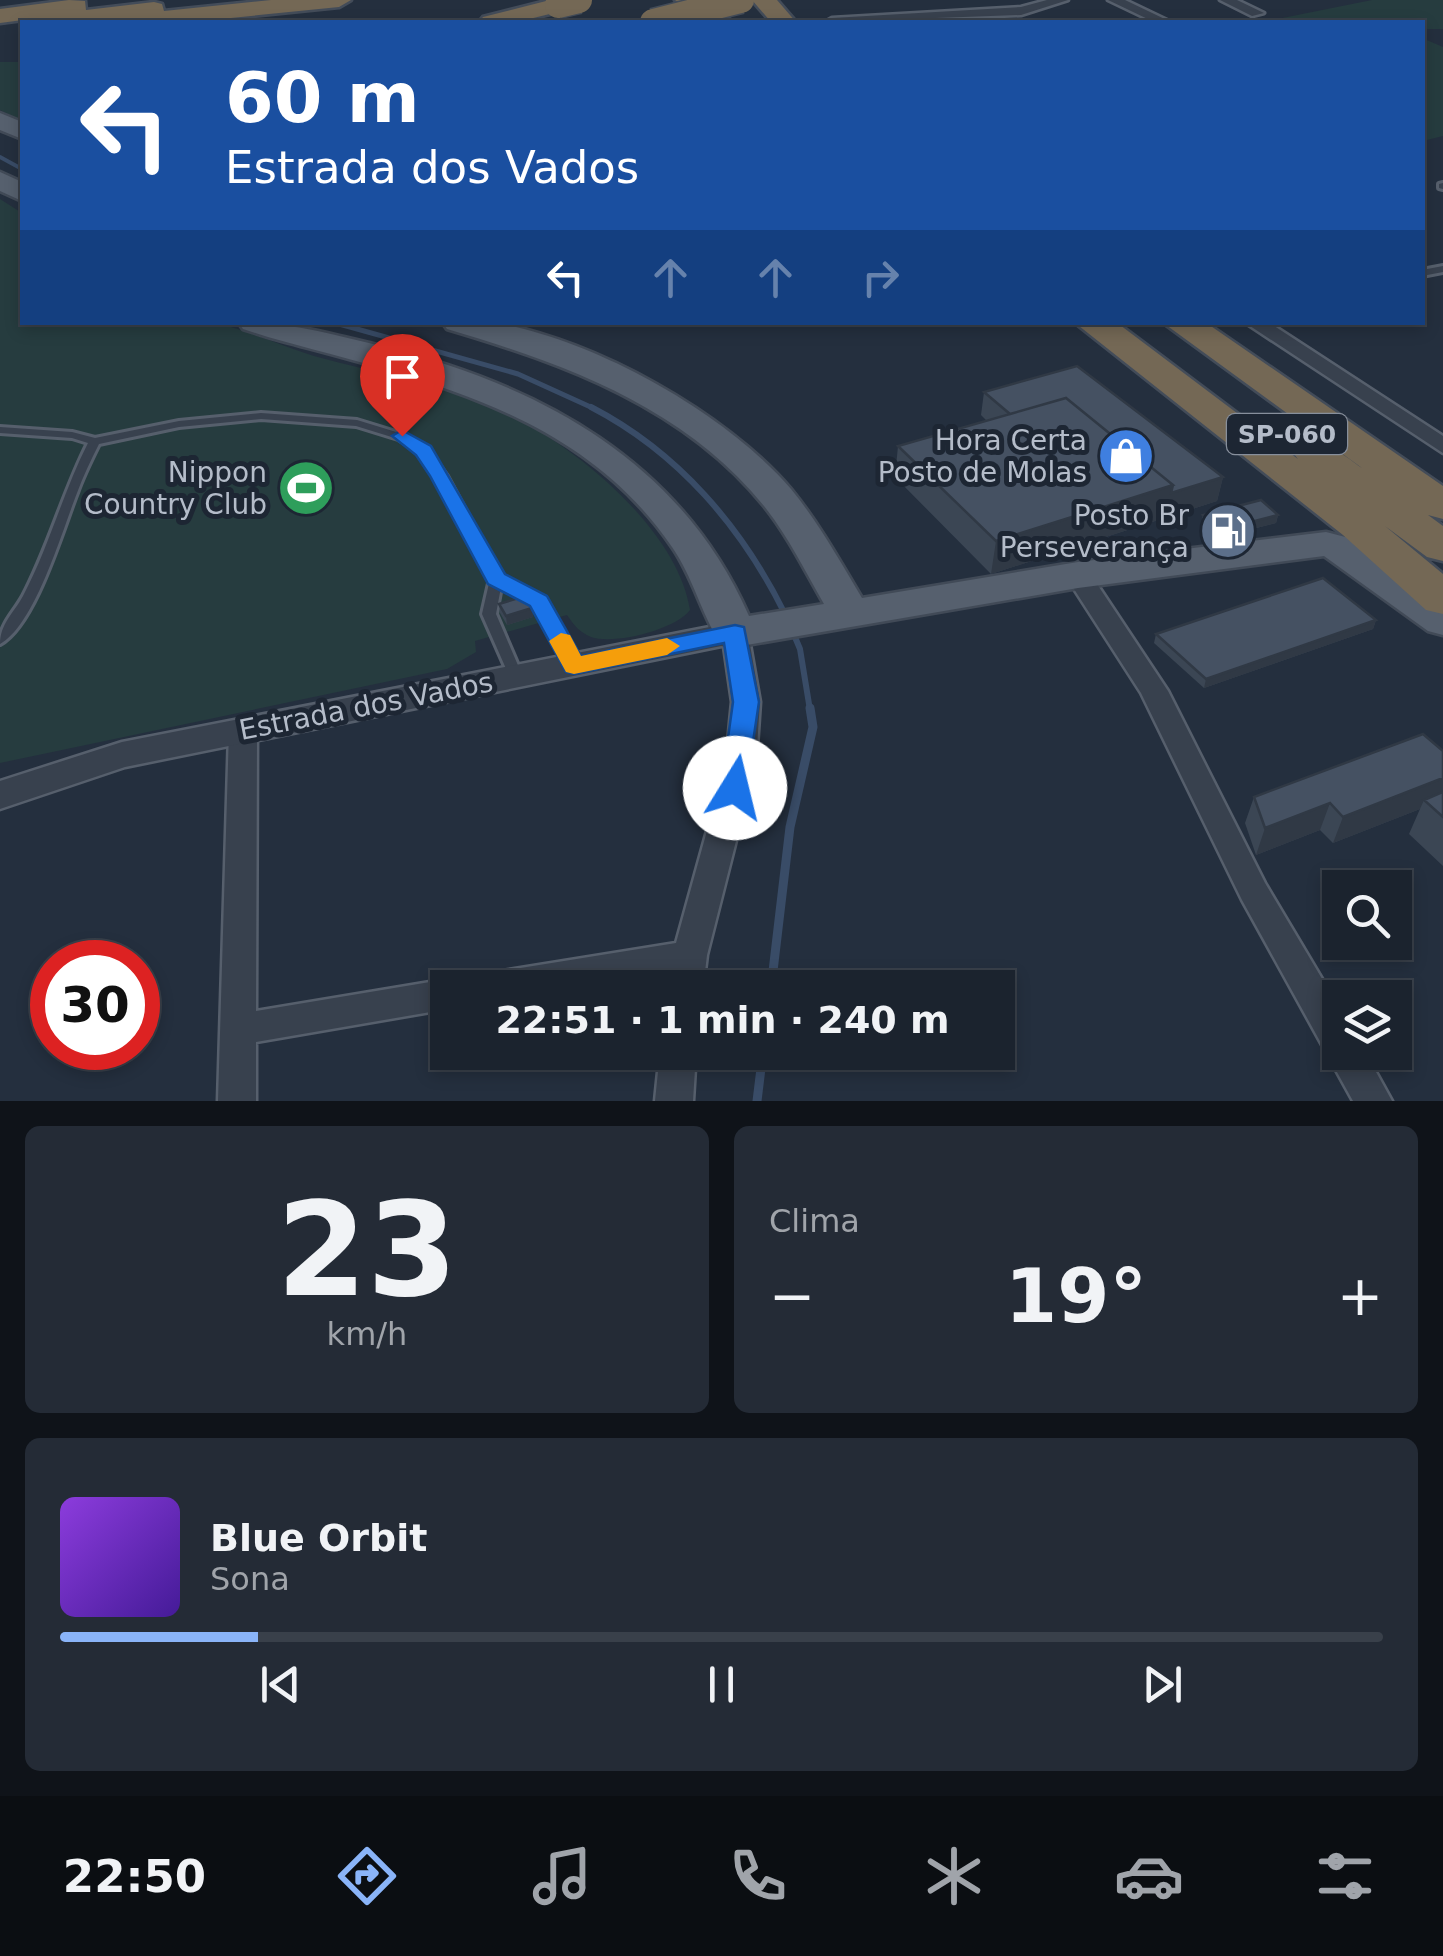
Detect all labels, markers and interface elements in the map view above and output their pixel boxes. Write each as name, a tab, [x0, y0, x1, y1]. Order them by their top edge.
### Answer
text: 60 m	[225, 57, 420, 139]
icon: left	[60, 60, 190, 190]
text: Estrada dos Vados	[225, 141, 639, 194]
icon: left	[538, 250, 593, 305]
icon: ahead	[643, 250, 698, 305]
icon: ahead	[748, 250, 803, 305]
icon: right	[853, 250, 908, 305]
pin	[360, 334, 445, 437]
icon: arrive	[375, 349, 430, 404]
road number: SP-060	[1227, 414, 1347, 454]
place label: Hora Certa Posto de Molas	[878, 424, 1087, 489]
shop icon: Hora Certa Posto de Molas	[1096, 426, 1156, 486]
place label: Nippon Country Club	[84, 456, 267, 521]
sports icon: Nippon Country Club	[276, 458, 336, 518]
place label: Posto Br Perseverança	[1000, 499, 1189, 564]
fuel station icon: Posto Br Perseverança	[1198, 501, 1258, 561]
street label: Estrada dos Vados	[236, 665, 496, 747]
position arrow	[683, 736, 787, 840]
map controls	[1322, 870, 1412, 1070]
button: search	[1322, 870, 1412, 960]
speed limit sign: 30	[30, 940, 160, 1070]
button: layers	[1322, 980, 1412, 1070]
text: 22:51 · 1 min · 240 m	[495, 998, 950, 1042]
text: 23	[277, 1174, 457, 1326]
text: Clima	[769, 1202, 860, 1240]
text: 19°	[1005, 1252, 1147, 1340]
text: −	[769, 1264, 815, 1328]
text: +	[1337, 1264, 1383, 1328]
text: km/h	[327, 1315, 407, 1353]
text: Blue Orbit	[210, 1516, 427, 1560]
text: Sona	[210, 1560, 290, 1598]
icon: previous	[253, 1657, 308, 1712]
icon: pause	[694, 1657, 749, 1712]
icon: next	[1135, 1657, 1190, 1712]
icon: directions	[332, 1841, 402, 1911]
icon: music	[527, 1841, 597, 1911]
icon: phone	[723, 1841, 793, 1911]
icon: climate	[919, 1841, 989, 1911]
icon: car	[1114, 1841, 1184, 1911]
icon: filters	[1310, 1841, 1380, 1911]
text: 22:50	[63, 1850, 206, 1903]

